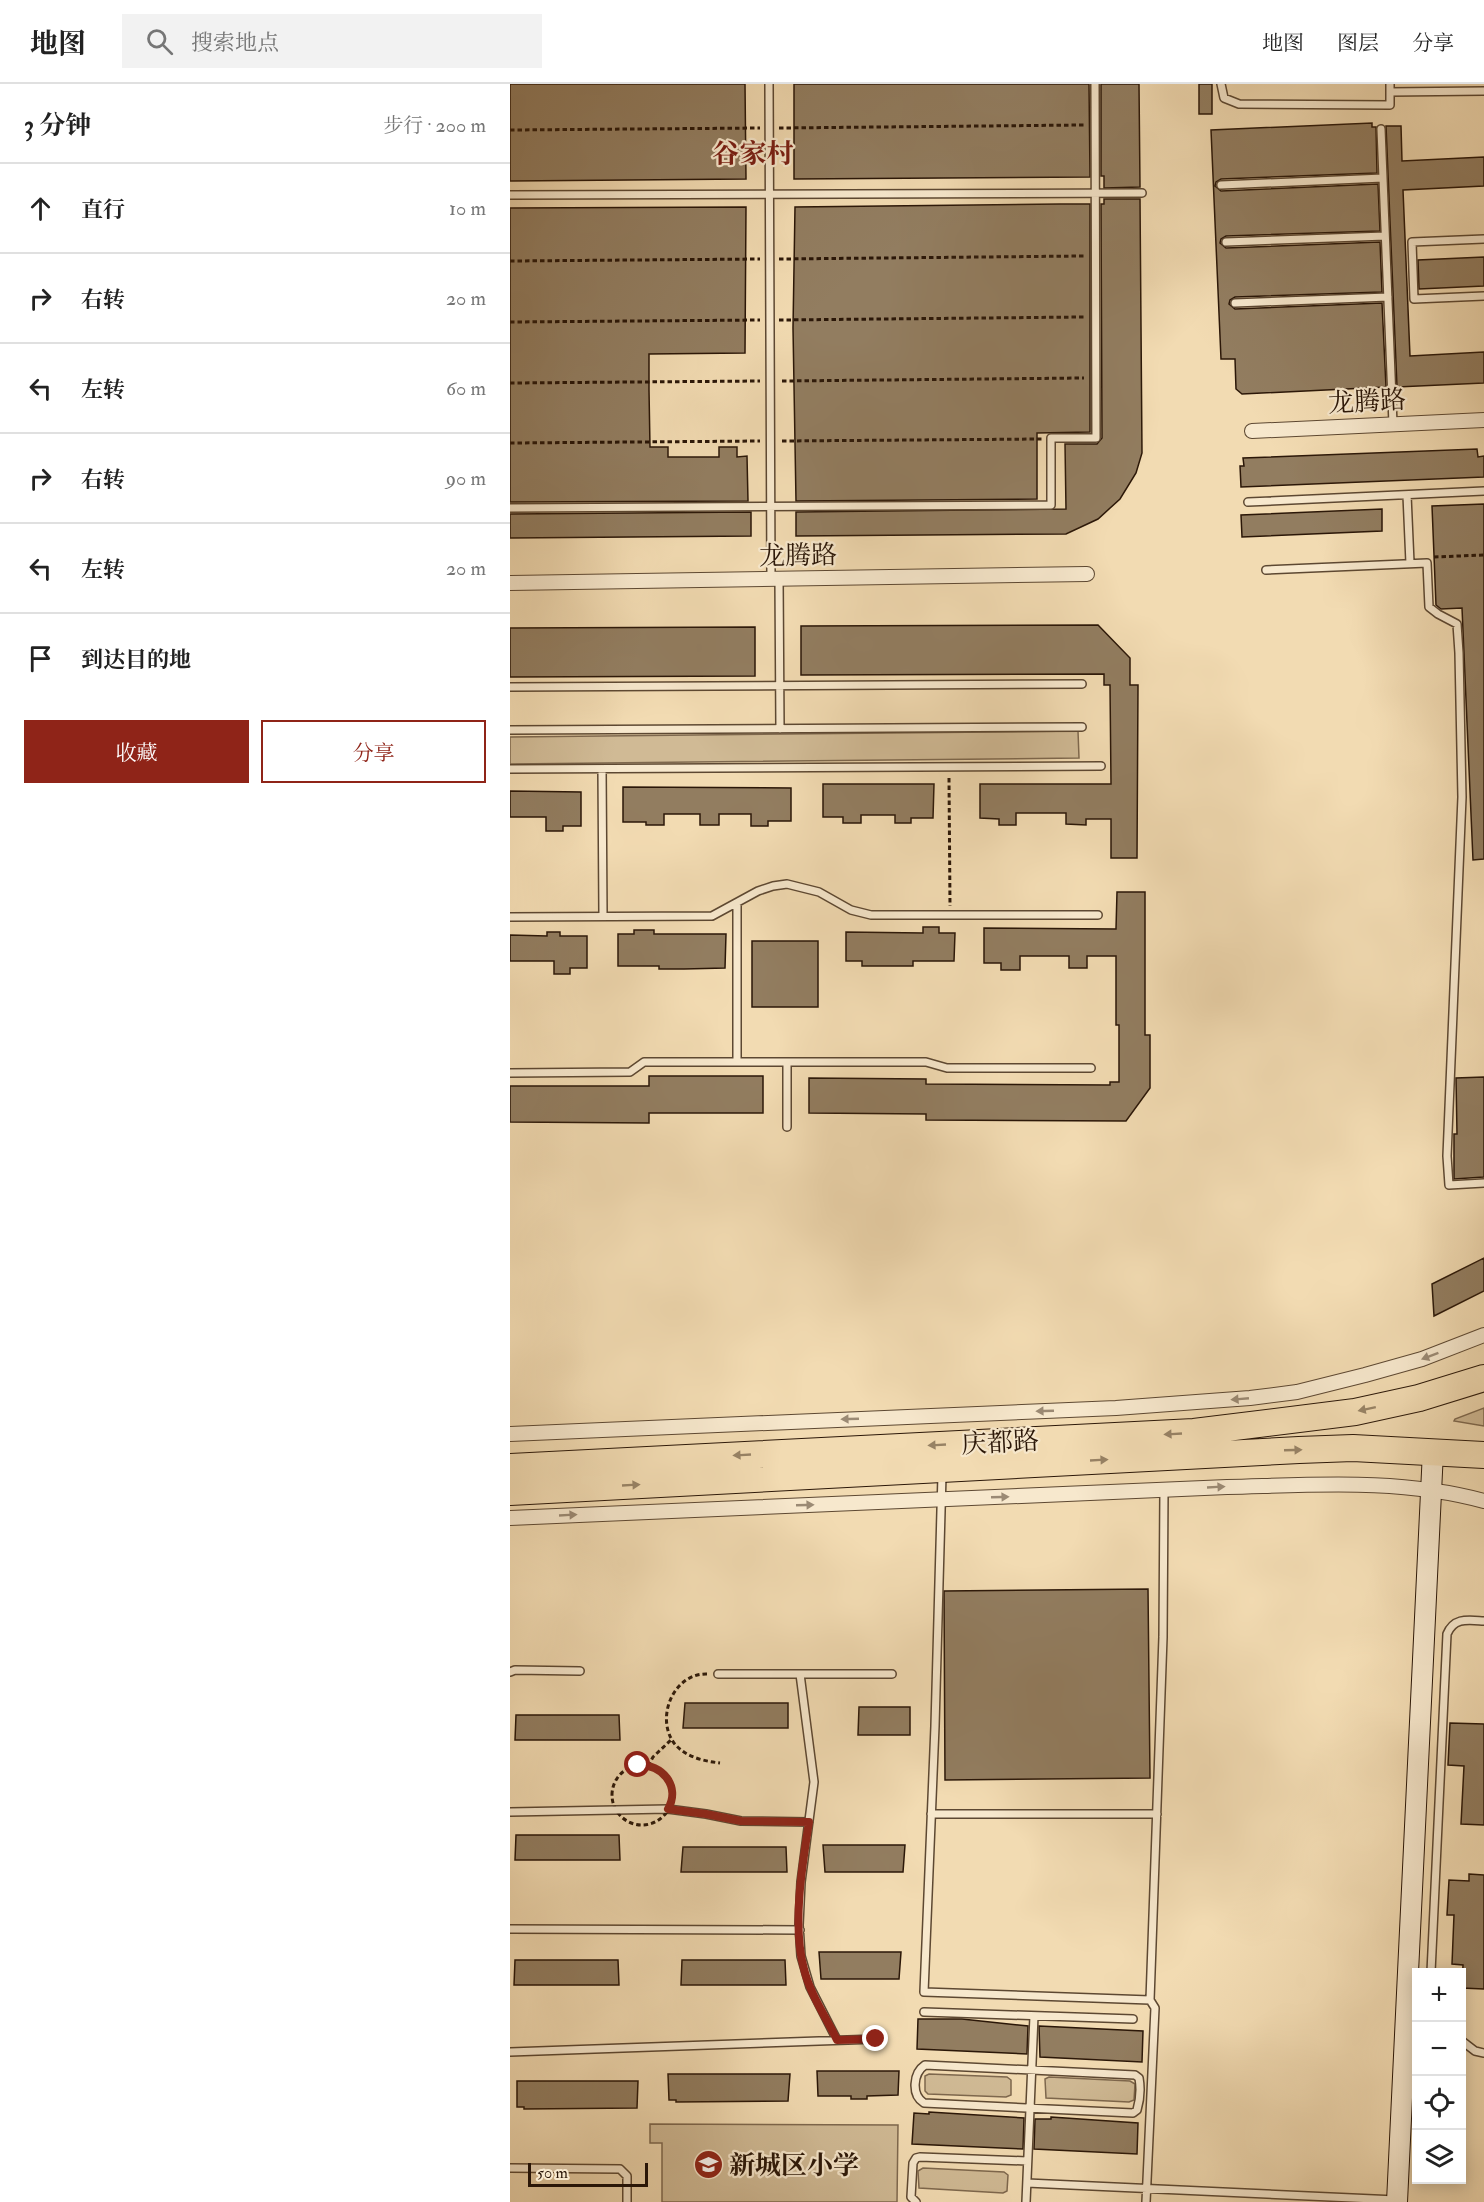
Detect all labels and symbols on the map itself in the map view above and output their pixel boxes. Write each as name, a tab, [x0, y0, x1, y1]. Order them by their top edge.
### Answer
district label: 谷家村	[713, 138, 794, 171]
street label: 龙腾路	[1327, 384, 1407, 420]
street label: 龙腾路	[759, 539, 837, 573]
one-way arrow	[1420, 1351, 1438, 1361]
one-way arrow	[1230, 1394, 1249, 1404]
one-way arrow	[1357, 1405, 1376, 1414]
one-way arrow	[1036, 1406, 1055, 1415]
one-way arrow	[841, 1414, 860, 1423]
street label: 庆都路	[960, 1425, 1040, 1461]
one-way arrow	[1164, 1429, 1183, 1438]
one-way arrow	[927, 1441, 946, 1450]
one-way arrow	[1284, 1446, 1303, 1455]
one-way arrow	[732, 1451, 751, 1460]
one-way arrow	[1089, 1455, 1108, 1464]
one-way arrow	[622, 1481, 641, 1490]
one-way arrow	[1206, 1483, 1225, 1492]
one-way arrow	[991, 1492, 1010, 1501]
one-way arrow	[796, 1500, 815, 1510]
one-way arrow	[559, 1511, 578, 1520]
route start	[624, 1751, 650, 1777]
route end	[862, 2025, 888, 2051]
school or university icon: 新城区小学	[692, 2149, 724, 2181]
place label: 新城区小学	[729, 2150, 859, 2182]
scale bar	[528, 2160, 648, 2188]

